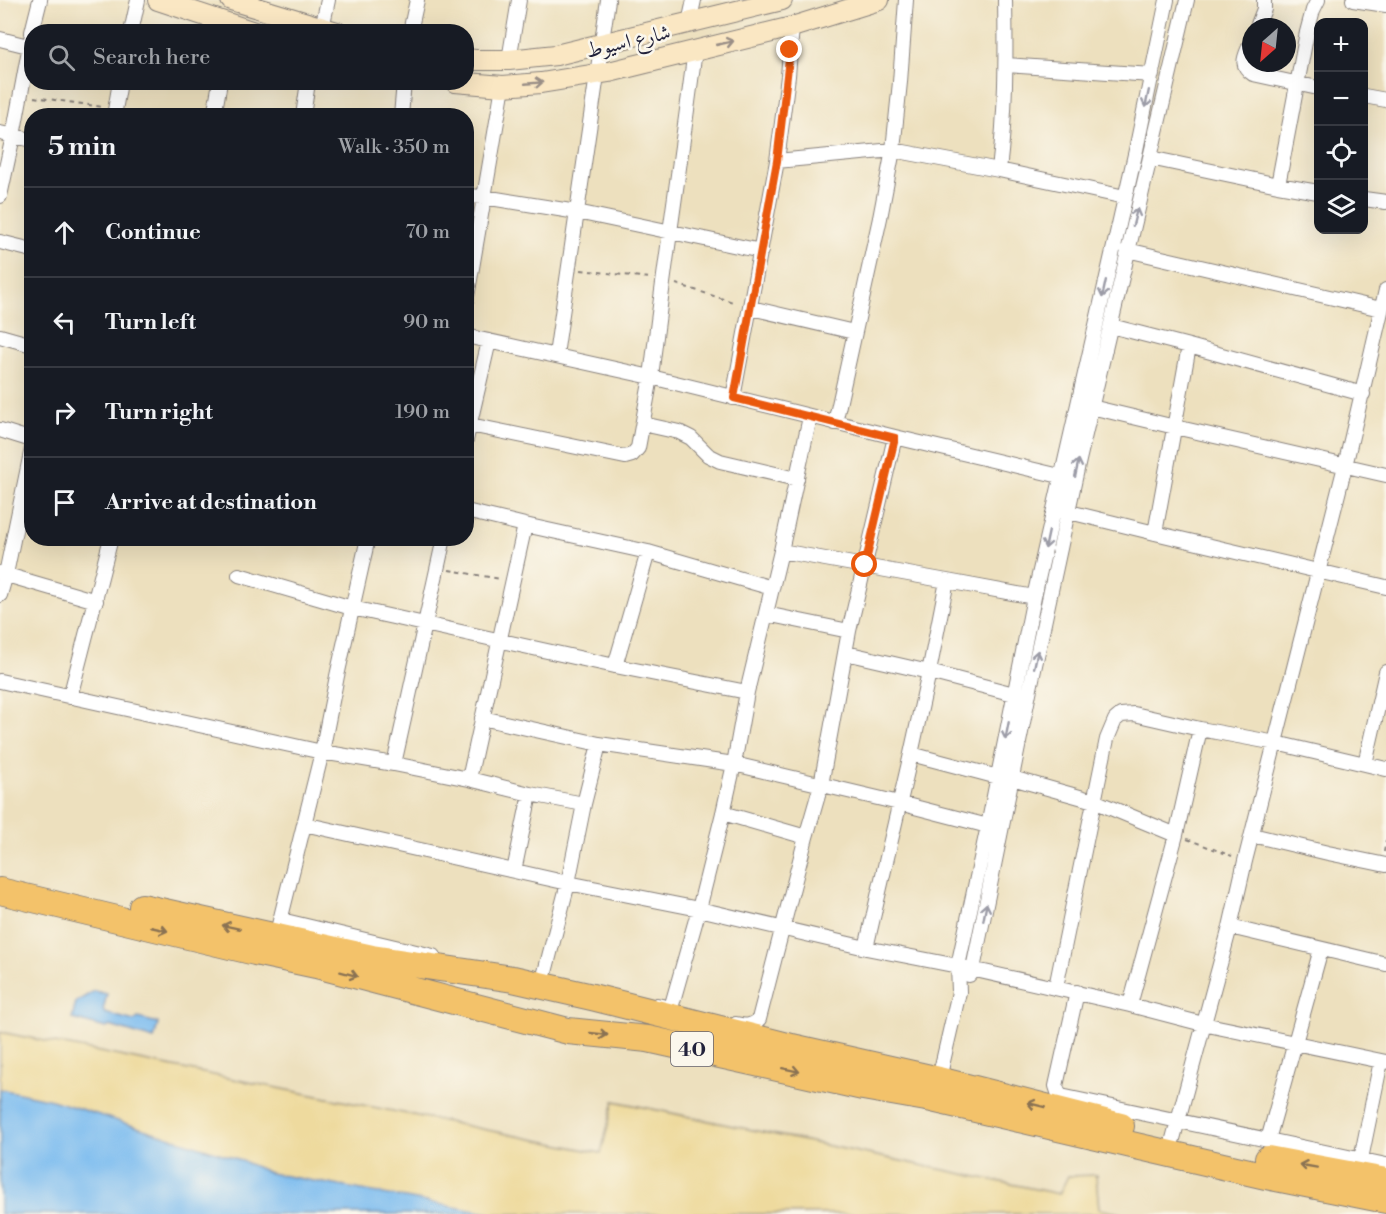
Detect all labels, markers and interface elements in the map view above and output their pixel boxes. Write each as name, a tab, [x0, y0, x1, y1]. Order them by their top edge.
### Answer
north arrow	[1242, 18, 1296, 72]
map controls	[1314, 18, 1368, 234]
button: +	[1314, 18, 1368, 72]
street label: شارع اسيوط	[583, 20, 674, 68]
search box	[24, 24, 474, 90]
one-way arrow	[715, 36, 734, 48]
route end	[776, 36, 802, 62]
icon: search	[45, 41, 78, 74]
text: Search here	[93, 44, 210, 71]
button: −	[1314, 72, 1368, 126]
one-way arrow	[524, 77, 544, 88]
one-way arrow	[1141, 88, 1152, 108]
button: locate	[1314, 126, 1368, 180]
text: 5 min	[48, 131, 116, 163]
text: Walk · 350 m	[338, 135, 450, 160]
button: layers	[1314, 180, 1368, 234]
one-way arrow	[1130, 208, 1142, 227]
icon: ahead	[48, 216, 81, 249]
text: Continue	[105, 219, 201, 246]
text: 70 m	[406, 220, 450, 245]
one-way arrow	[1098, 279, 1110, 298]
icon: left	[48, 306, 81, 339]
text: Turn left	[105, 309, 196, 336]
text: 90 m	[403, 310, 450, 335]
icon: right	[48, 396, 81, 429]
text: Turn right	[105, 399, 213, 426]
text: 190 m	[395, 400, 450, 425]
one-way arrow	[1072, 459, 1083, 478]
icon: arrive	[48, 486, 81, 519]
text: Arrive at destination	[105, 489, 317, 516]
one-way arrow	[1040, 530, 1052, 549]
route start	[851, 551, 877, 577]
one-way arrow	[1031, 650, 1042, 669]
one-way arrow	[1001, 721, 1012, 740]
one-way arrow	[980, 902, 991, 922]
one-way arrow	[221, 921, 241, 932]
one-way arrow	[149, 924, 168, 936]
one-way arrow	[339, 968, 358, 980]
one-way arrow	[589, 1029, 609, 1040]
road number: 40	[671, 1032, 713, 1066]
one-way arrow	[781, 1065, 800, 1077]
one-way arrow	[1027, 1098, 1046, 1110]
one-way arrow	[1299, 1160, 1318, 1171]

